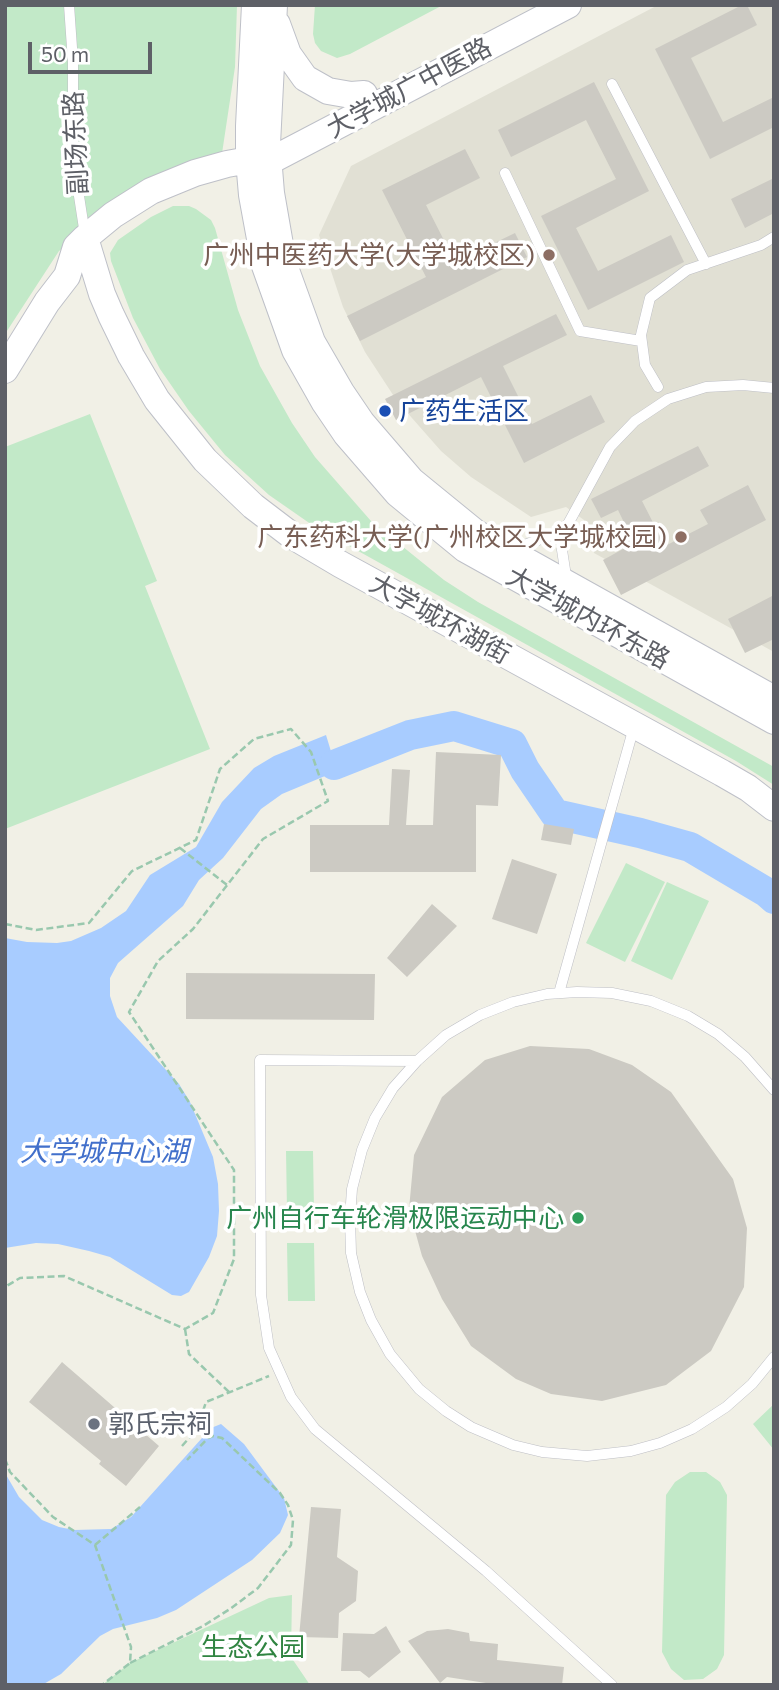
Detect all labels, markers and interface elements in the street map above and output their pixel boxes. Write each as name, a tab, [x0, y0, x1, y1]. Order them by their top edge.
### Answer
scale bar	[32, 28, 156, 72]
street label: 大学城广中医路	[321, 32, 497, 144]
text: 50 m	[41, 41, 89, 66]
street label: 副场东路	[58, 90, 94, 196]
place label: 广州中医药大学(大学城校区)	[203, 239, 535, 271]
marker: 广州中医药大学(大学城校区)	[541, 247, 557, 263]
place label: 广药生活区	[399, 395, 529, 427]
marker: 广药生活区	[377, 403, 393, 419]
place label: 广东药科大学(广州校区大学城校园)	[257, 521, 667, 553]
marker: 广东药科大学(广州校区大学城校园)	[673, 529, 689, 545]
street label: 大学城内环东路	[501, 560, 675, 676]
street label: 大学城环湖街	[364, 568, 516, 670]
water label: 大学城中心湖	[20, 1135, 188, 1169]
place label: 广州自行车轮滑极限运动中心	[226, 1202, 564, 1234]
marker: 广州自行车轮滑极限运动中心	[570, 1210, 586, 1226]
place label: 郭氏宗祠	[108, 1408, 212, 1440]
marker: 郭氏宗祠	[86, 1416, 102, 1432]
park label: 生态公园	[201, 1631, 305, 1663]

